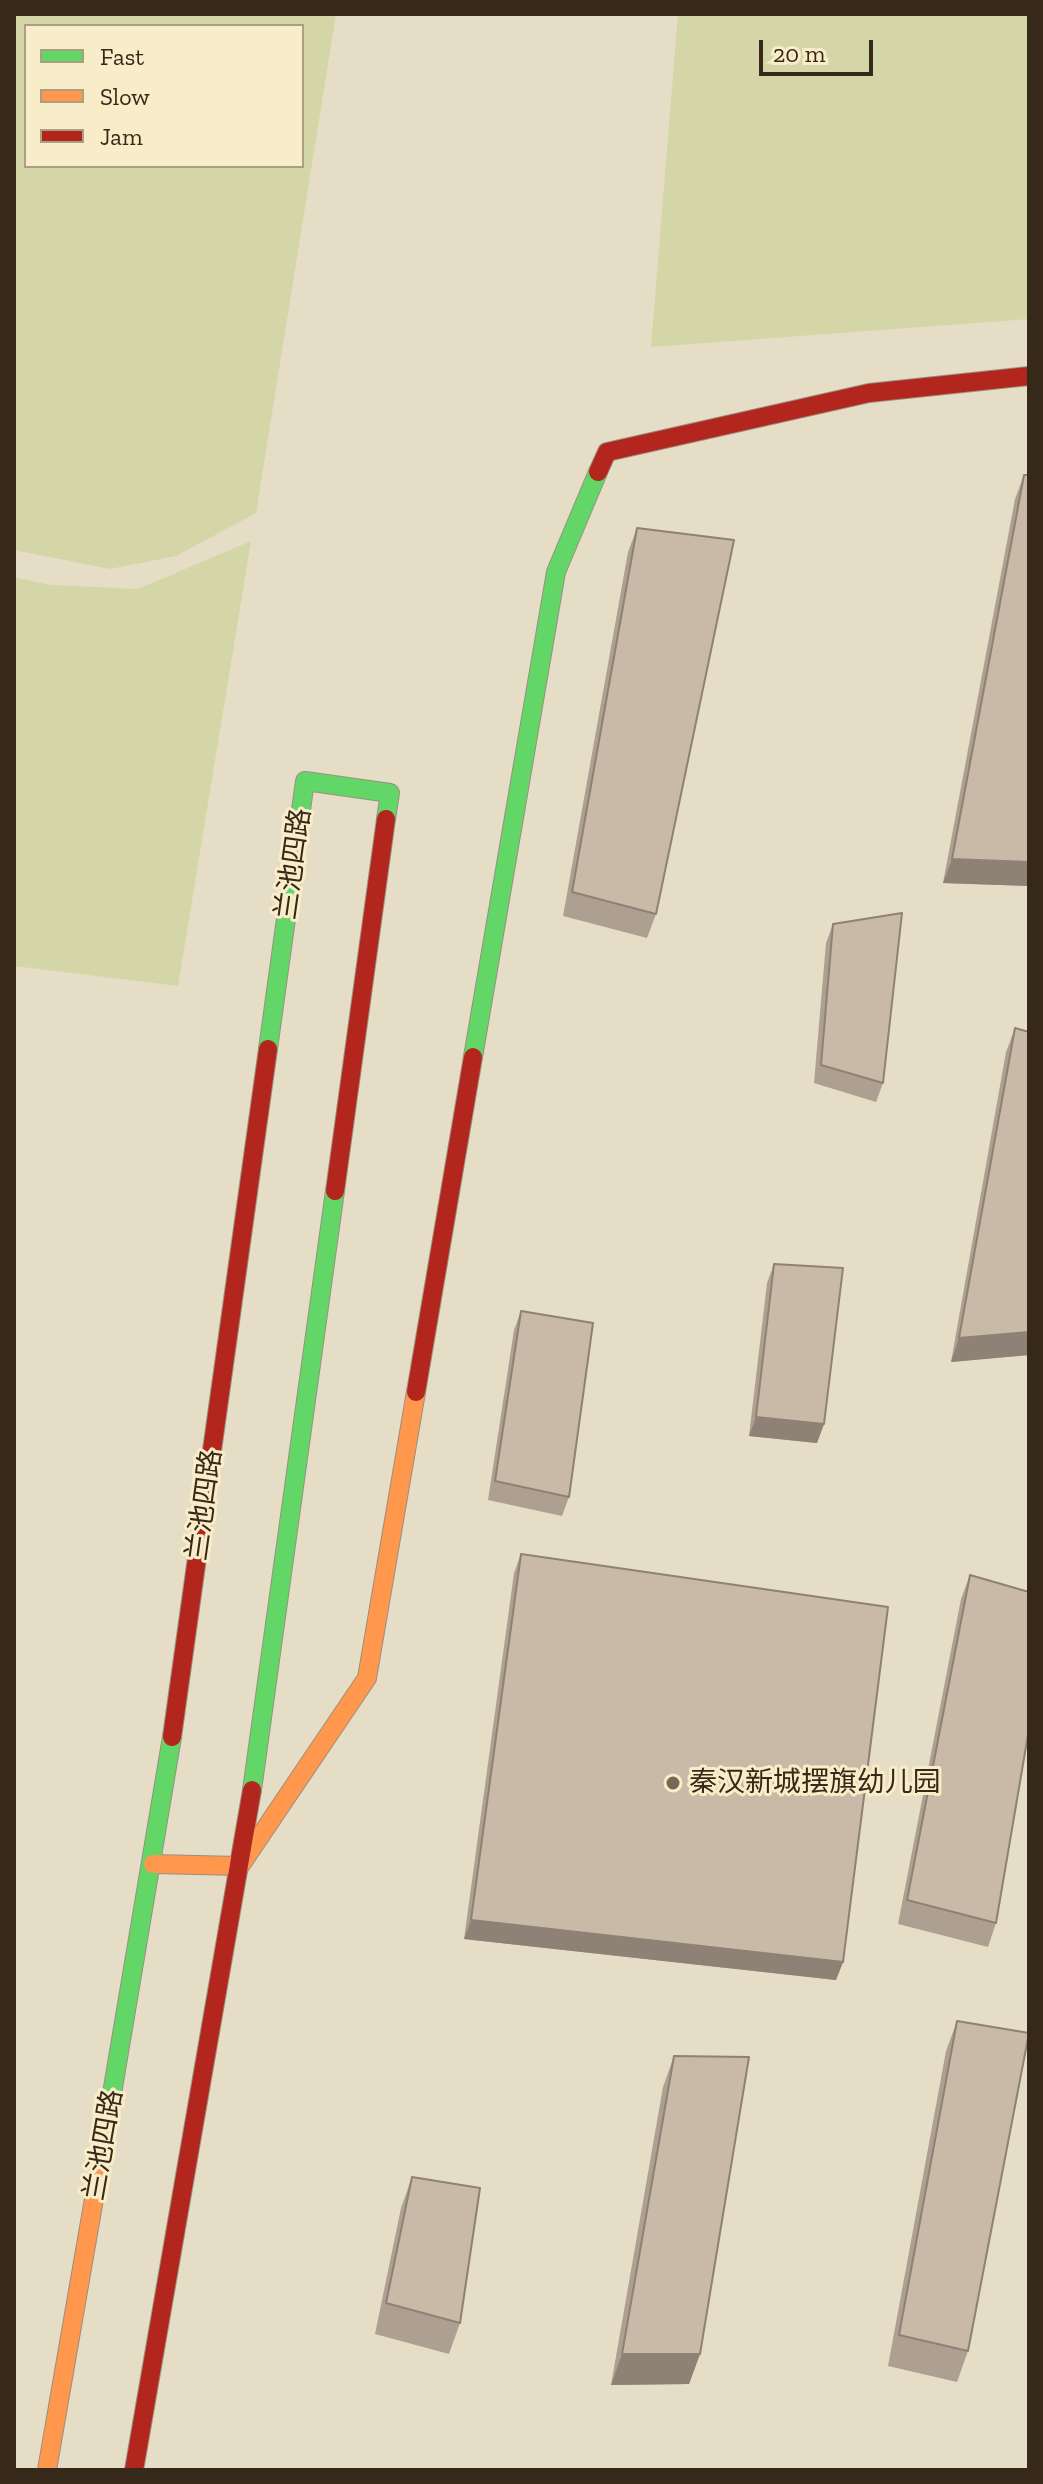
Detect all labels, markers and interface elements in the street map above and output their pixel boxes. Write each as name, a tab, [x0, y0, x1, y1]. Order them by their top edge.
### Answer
legend	[24, 24, 304, 168]
scale bar	[763, 24, 877, 74]
text: 20 m	[773, 39, 825, 68]
text: Fast	[100, 42, 144, 71]
text: Slow	[100, 82, 150, 111]
text: Jam	[100, 122, 143, 151]
street label: 兰池四路	[270, 806, 318, 922]
street label: 兰池四路	[181, 1447, 229, 1563]
place label: 秦汉新城摆旗幼儿园	[689, 1766, 941, 1800]
marker: 秦汉新城摆旗幼儿园	[664, 1774, 682, 1792]
street label: 兰池四路	[78, 2087, 130, 2203]

